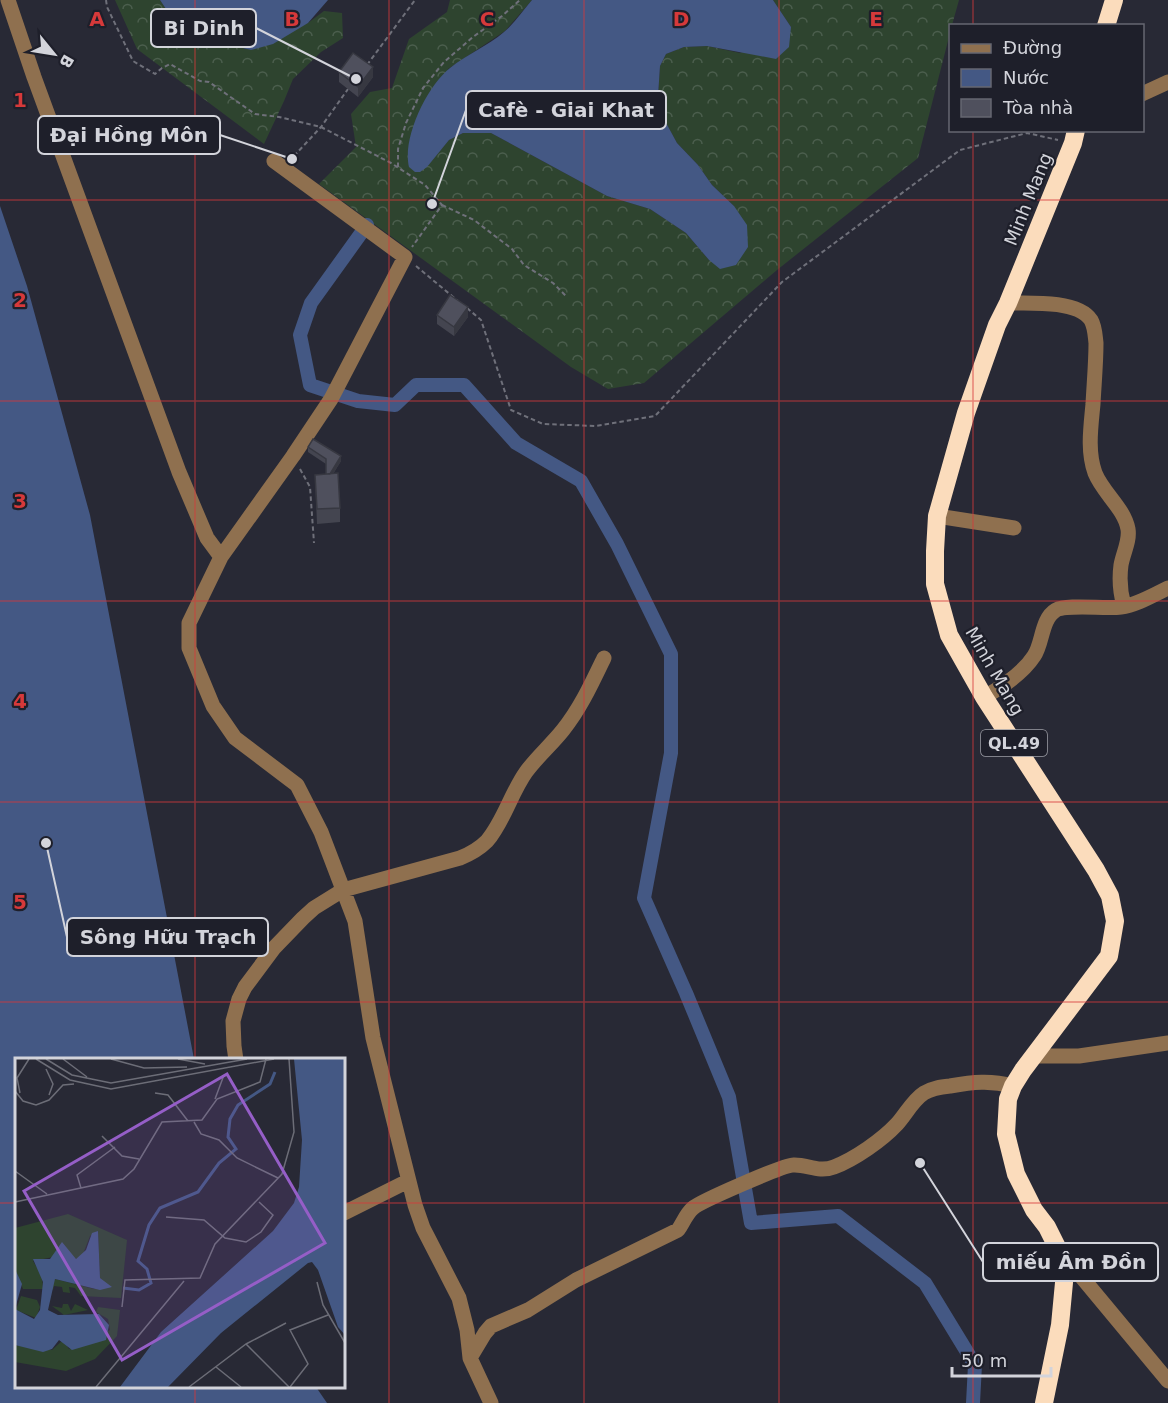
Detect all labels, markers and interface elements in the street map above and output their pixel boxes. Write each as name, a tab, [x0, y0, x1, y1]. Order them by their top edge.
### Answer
text: A	[89, 7, 105, 31]
text: B	[284, 7, 300, 31]
text: C	[480, 7, 494, 31]
text: D	[673, 7, 689, 31]
text: E	[869, 7, 883, 31]
callout: Bi Dinh	[151, 9, 256, 47]
text: Bi Dinh	[164, 16, 245, 40]
north arrow	[24, 24, 84, 84]
legend	[949, 24, 1144, 132]
text: Đường	[1003, 37, 1062, 58]
text: B	[55, 51, 78, 71]
text: Nước	[1003, 67, 1049, 88]
text: 1	[13, 88, 27, 112]
callout: Cafè - Giai Khat	[466, 91, 666, 129]
text: Tòa nhà	[1002, 97, 1073, 118]
text: Cafè - Giai Khat	[478, 98, 654, 122]
callout: Đại Hồng Môn	[38, 116, 220, 154]
text: Đại Hồng Môn	[50, 123, 208, 147]
street label: Minh Mang	[1000, 149, 1056, 249]
text: 2	[13, 288, 27, 312]
text: 3	[13, 489, 27, 513]
street label: Minh Mang	[961, 623, 1029, 719]
text: 4	[13, 689, 27, 713]
road number: QL.49	[981, 730, 1047, 756]
text: 5	[13, 890, 27, 914]
callout: Sông Hữu Trạch	[67, 918, 268, 956]
text: Sông Hữu Trạch	[80, 925, 256, 949]
inset map	[15, 1058, 345, 1388]
callout: miếu Âm Đồn	[983, 1243, 1158, 1281]
text: miếu Âm Đồn	[996, 1250, 1146, 1274]
scale bar	[952, 1340, 1051, 1378]
text: 50 m	[961, 1350, 1007, 1371]

